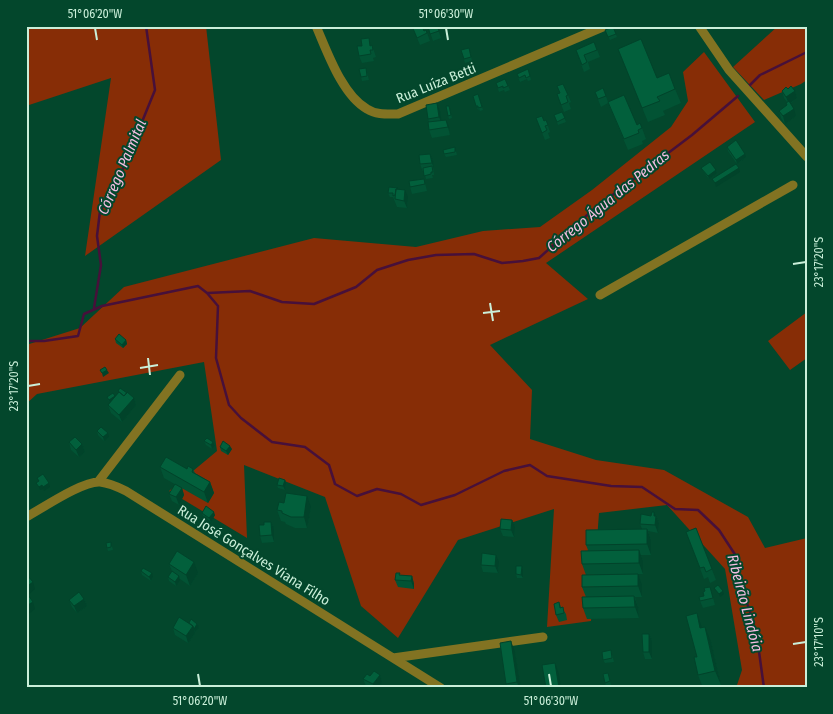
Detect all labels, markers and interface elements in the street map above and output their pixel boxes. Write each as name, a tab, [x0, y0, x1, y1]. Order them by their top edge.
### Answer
text: 51°06'20"W	[68, 7, 122, 21]
text: 51°06'30"W	[419, 7, 473, 21]
street label: Rua Luíza Betti	[394, 60, 479, 107]
water label: Córrego Palmital	[94, 117, 150, 217]
water label: Córrego Água das Pedras	[543, 146, 673, 256]
text: 23°17'20"S	[812, 237, 826, 287]
text: 23°17'20"S	[7, 361, 21, 411]
street label: Rua José Gonçalves Viana Filho	[174, 501, 333, 609]
water label: Ribeirão Lindóia	[723, 552, 767, 654]
text: 23°17'10"S	[812, 617, 826, 667]
text: 51°06'20"W	[173, 694, 227, 708]
text: 51°06'30"W	[524, 694, 578, 708]

